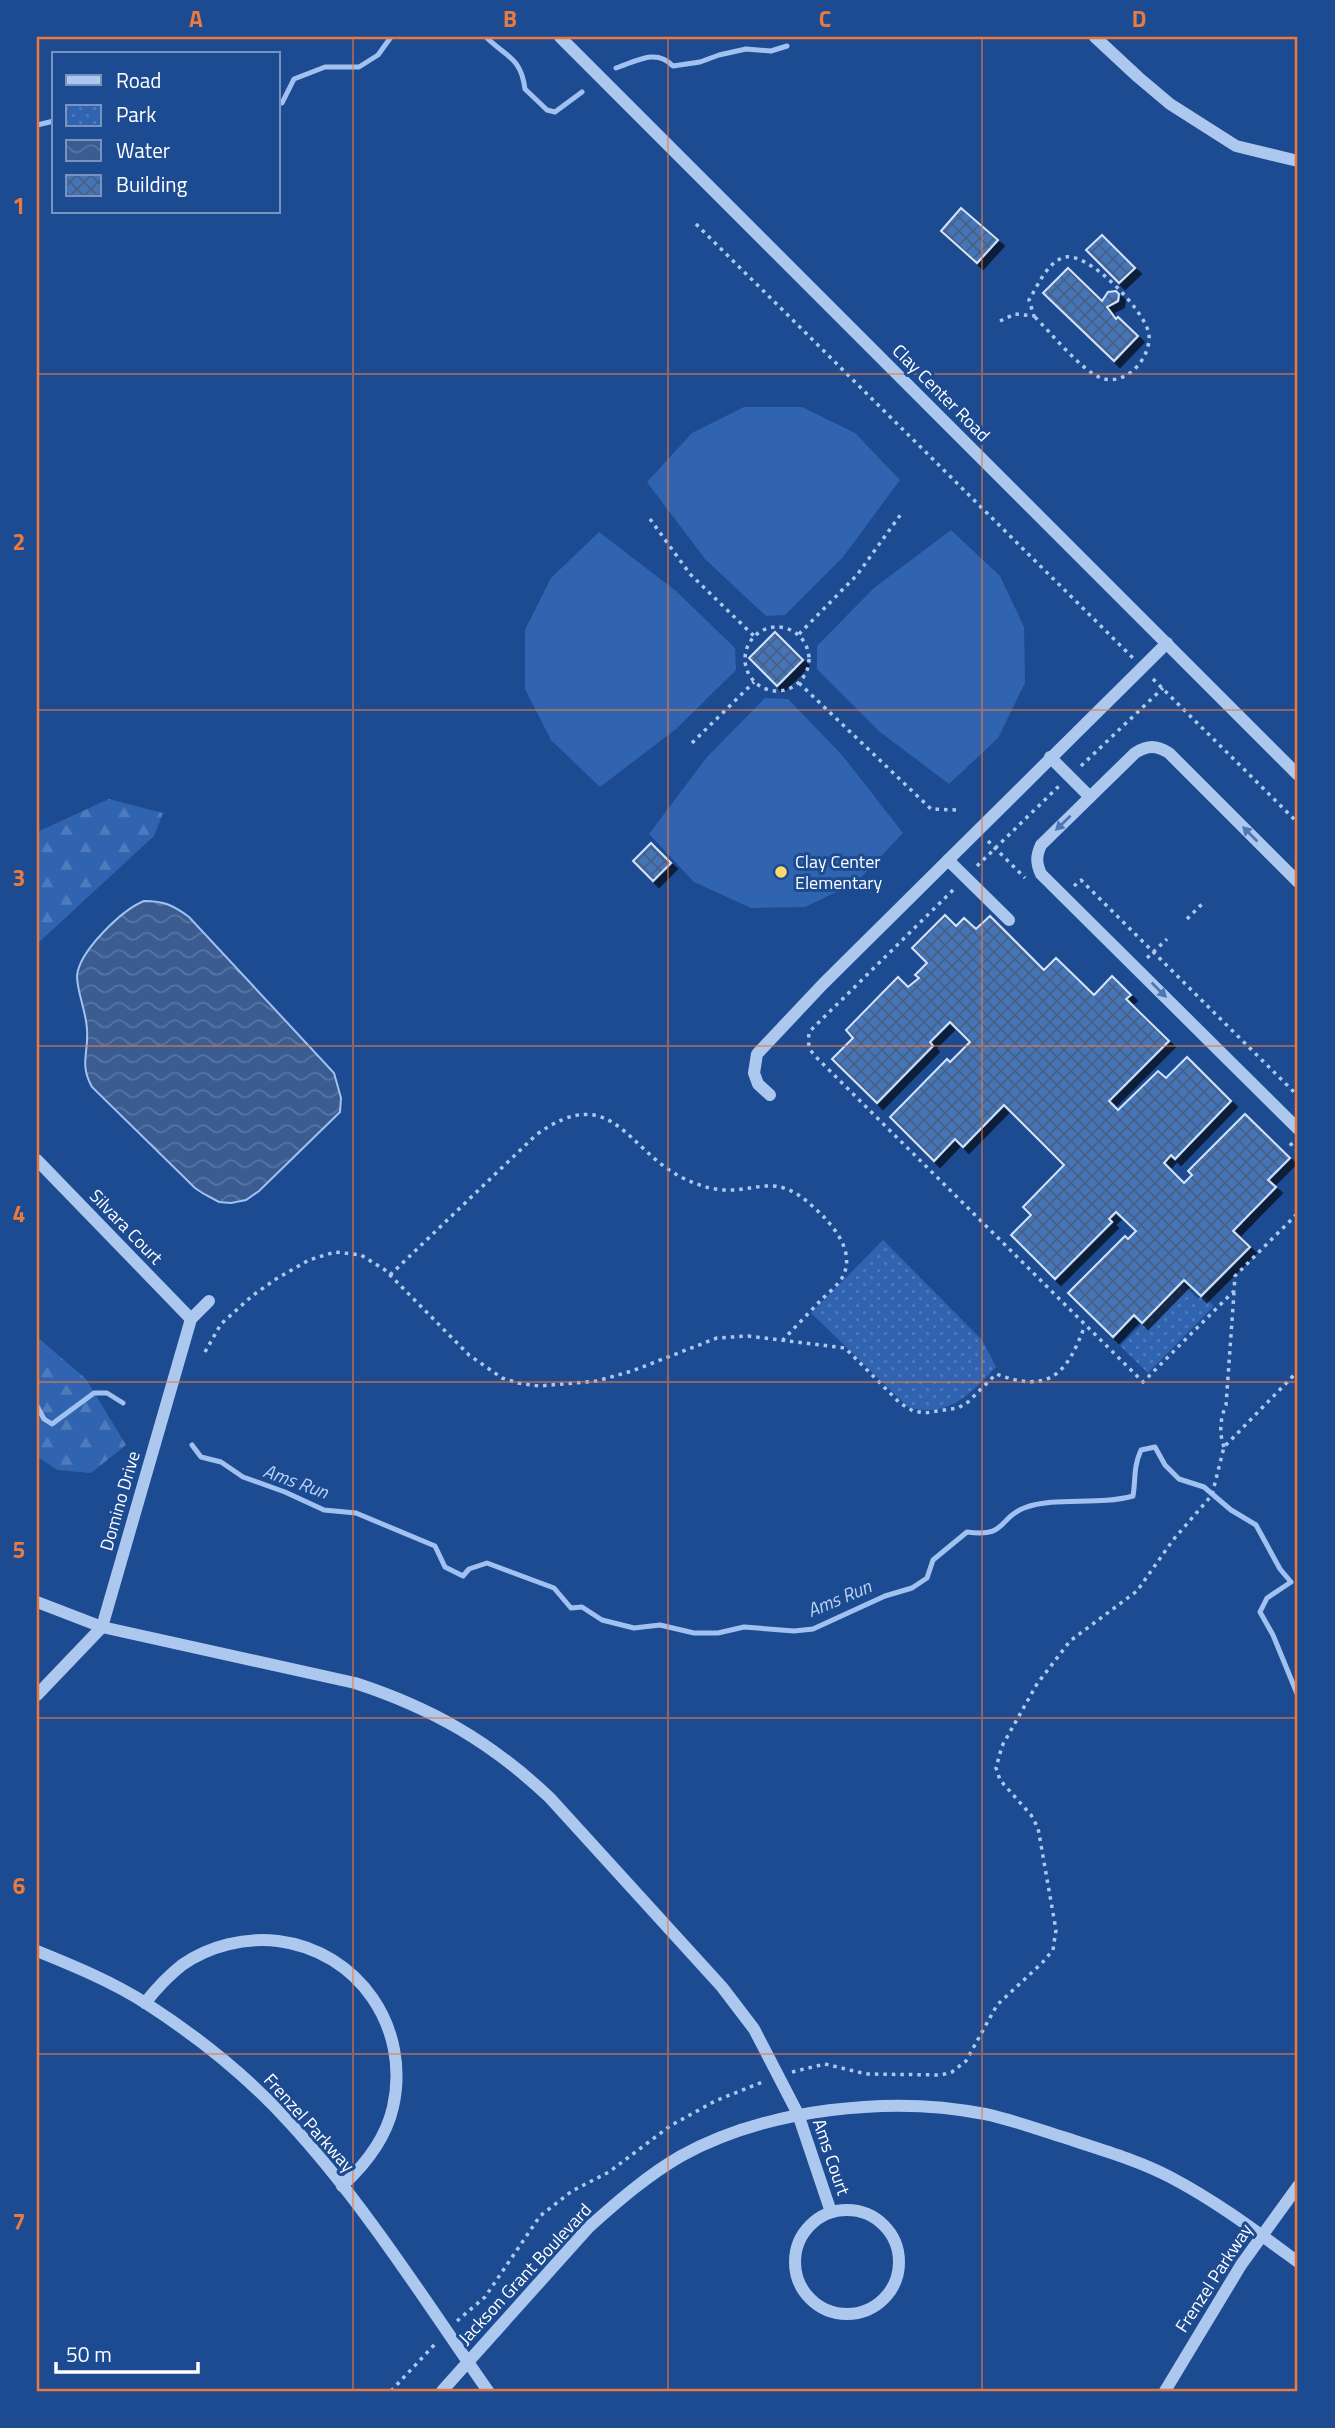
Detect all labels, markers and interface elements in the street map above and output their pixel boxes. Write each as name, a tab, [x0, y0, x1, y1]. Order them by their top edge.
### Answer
text: A	[189, 1, 203, 36]
text: B	[503, 1, 517, 36]
text: C	[819, 1, 831, 36]
text: D	[1132, 1, 1146, 36]
legend	[52, 52, 280, 214]
text: Road	[116, 64, 161, 96]
text: Park	[116, 98, 156, 130]
text: Water	[116, 134, 170, 166]
text: Building	[116, 168, 188, 200]
text: 1	[13, 188, 25, 223]
street label: Clay Center Road	[886, 338, 996, 448]
text: 2	[13, 524, 25, 559]
one-way arrow	[1055, 815, 1072, 832]
one-way arrow	[1242, 826, 1259, 842]
place label: Clay Center Elementary	[795, 848, 883, 896]
text: 3	[13, 860, 25, 895]
marker: Clay Center Elementary	[773, 864, 789, 880]
one-way arrow	[1150, 982, 1167, 999]
street label: Silvara Court	[83, 1183, 170, 1271]
text: 4	[13, 1196, 25, 1231]
street label: Domino Drive	[92, 1448, 147, 1554]
water label: Ams Run	[260, 1455, 333, 1506]
text: 5	[13, 1532, 25, 1567]
water label: Ams Run	[802, 1571, 876, 1624]
text: 6	[13, 1868, 26, 1903]
street label: Frenzel Parkway	[258, 2067, 361, 2178]
street label: Ams Court	[806, 2115, 857, 2199]
street label: Jackson Grant Boulevard	[452, 2197, 597, 2350]
text: 7	[13, 2204, 25, 2239]
street label: Frenzel Parkway	[1168, 2218, 1259, 2337]
scale bar	[56, 2330, 198, 2374]
text: 50 m	[66, 2338, 112, 2370]

